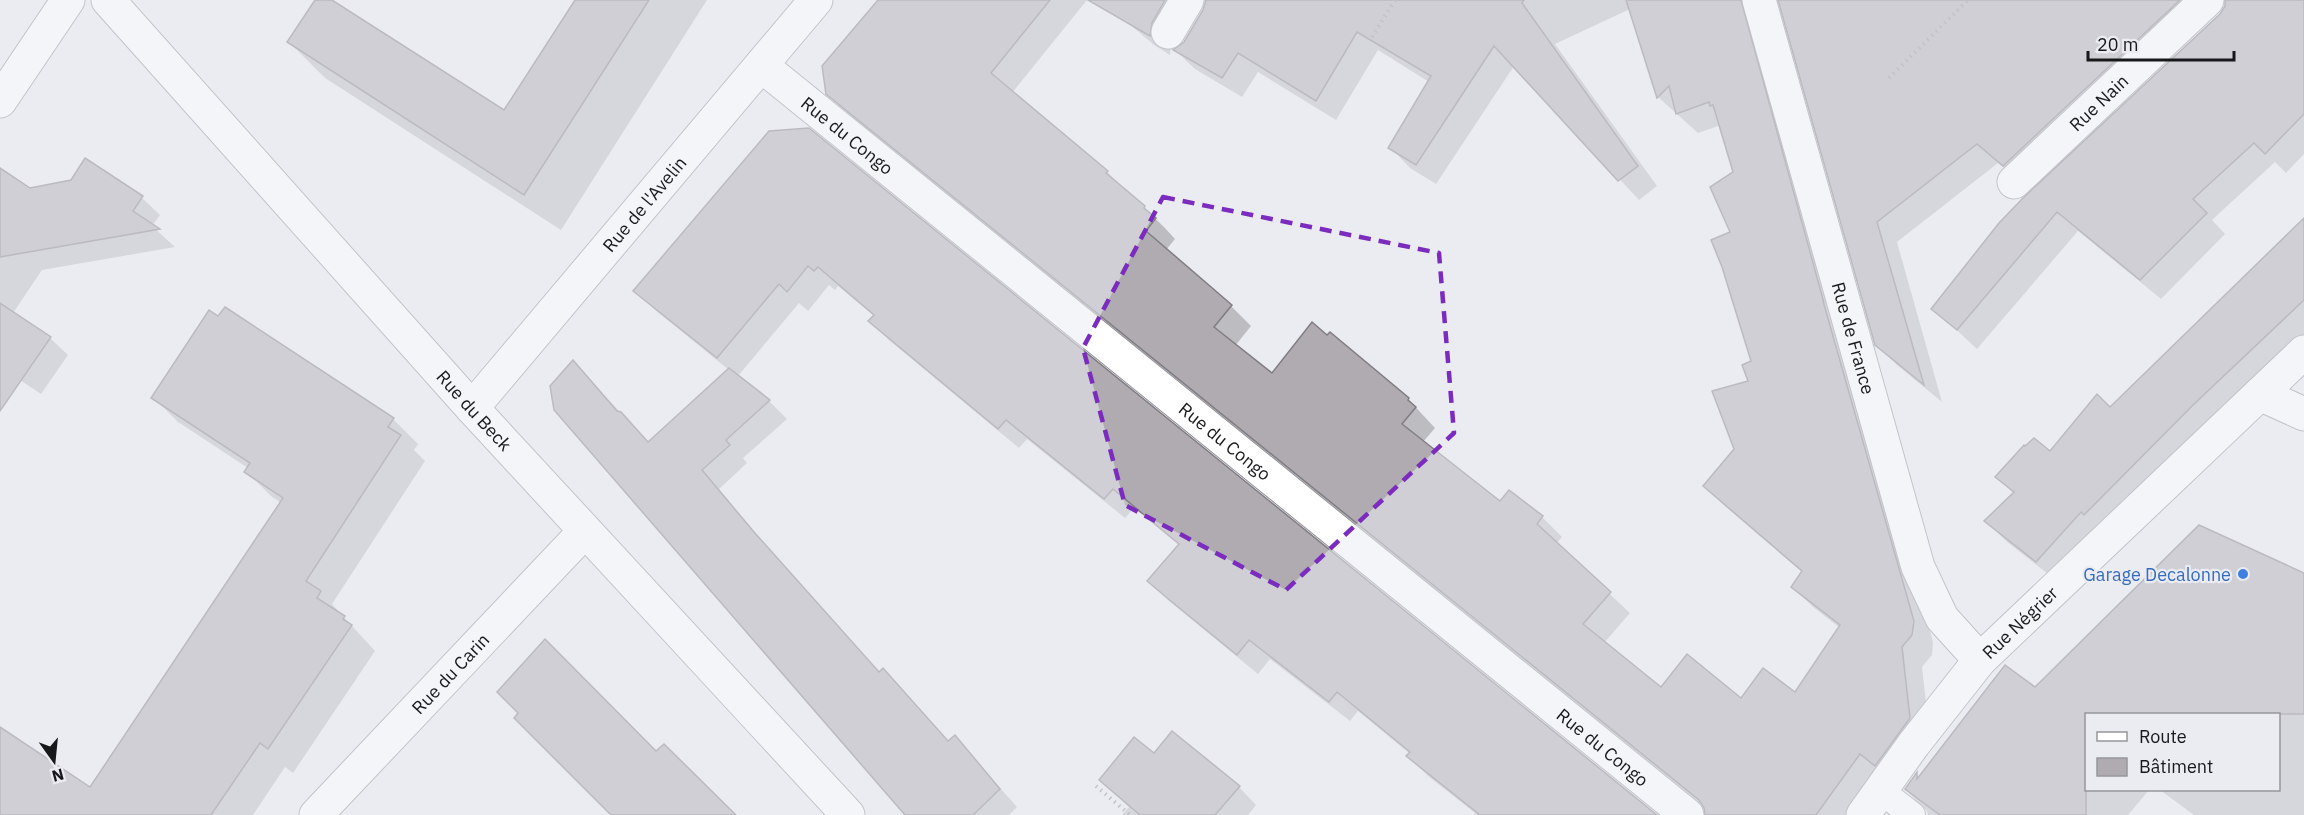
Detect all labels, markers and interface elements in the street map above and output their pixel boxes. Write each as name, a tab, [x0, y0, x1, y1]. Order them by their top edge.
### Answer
scale bar	[2088, 24, 2234, 62]
text: 20 m	[2097, 33, 2139, 56]
street label: Rue Nain	[2064, 69, 2133, 136]
street label: Rue du Congo	[797, 91, 898, 179]
street label: Rue de l'Avelin	[597, 151, 691, 257]
street label: Rue de France	[1827, 279, 1880, 397]
street label: Rue du Beck	[432, 365, 517, 456]
street label: Rue du Congo	[1174, 397, 1276, 485]
place label: Garage Decalonne	[2083, 563, 2231, 586]
marker: Garage Decalonne	[2236, 567, 2250, 581]
street label: Rue Négrier	[1977, 581, 2063, 664]
street label: Rue du Carin	[406, 628, 494, 719]
street label: Rue du Congo	[1552, 703, 1654, 791]
legend	[2085, 713, 2280, 791]
text: Route	[2139, 725, 2187, 748]
north arrow	[24, 731, 84, 791]
text: Bâtiment	[2139, 755, 2213, 778]
text: N	[50, 764, 66, 787]

